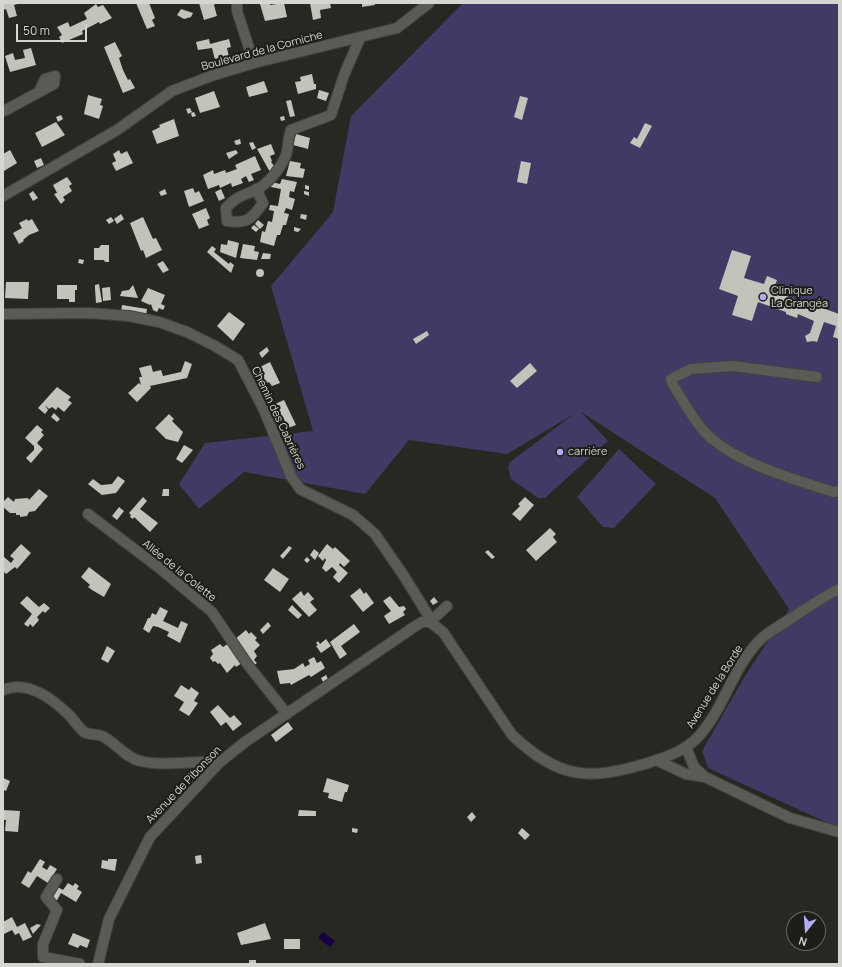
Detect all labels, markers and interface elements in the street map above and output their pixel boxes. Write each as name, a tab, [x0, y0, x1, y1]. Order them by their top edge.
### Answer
scale bar	[18, 16, 89, 42]
text: 50 m	[23, 22, 50, 39]
street label: Boulevard de la Corniche	[200, 28, 324, 74]
place label: Clinique La Grangéa	[771, 284, 828, 310]
marker: Clinique La Grangéa	[758, 292, 768, 302]
street label: Chemin des Cabrières	[248, 365, 308, 471]
place label: carrière	[568, 445, 607, 459]
marker: carrière	[555, 447, 565, 457]
street label: Allée de la Colette	[139, 537, 219, 605]
street label: Avenue de la Borde	[684, 643, 746, 731]
street label: Avenue de Pibonson	[144, 744, 224, 826]
north arrow	[786, 911, 826, 951]
text: N	[797, 934, 809, 950]

